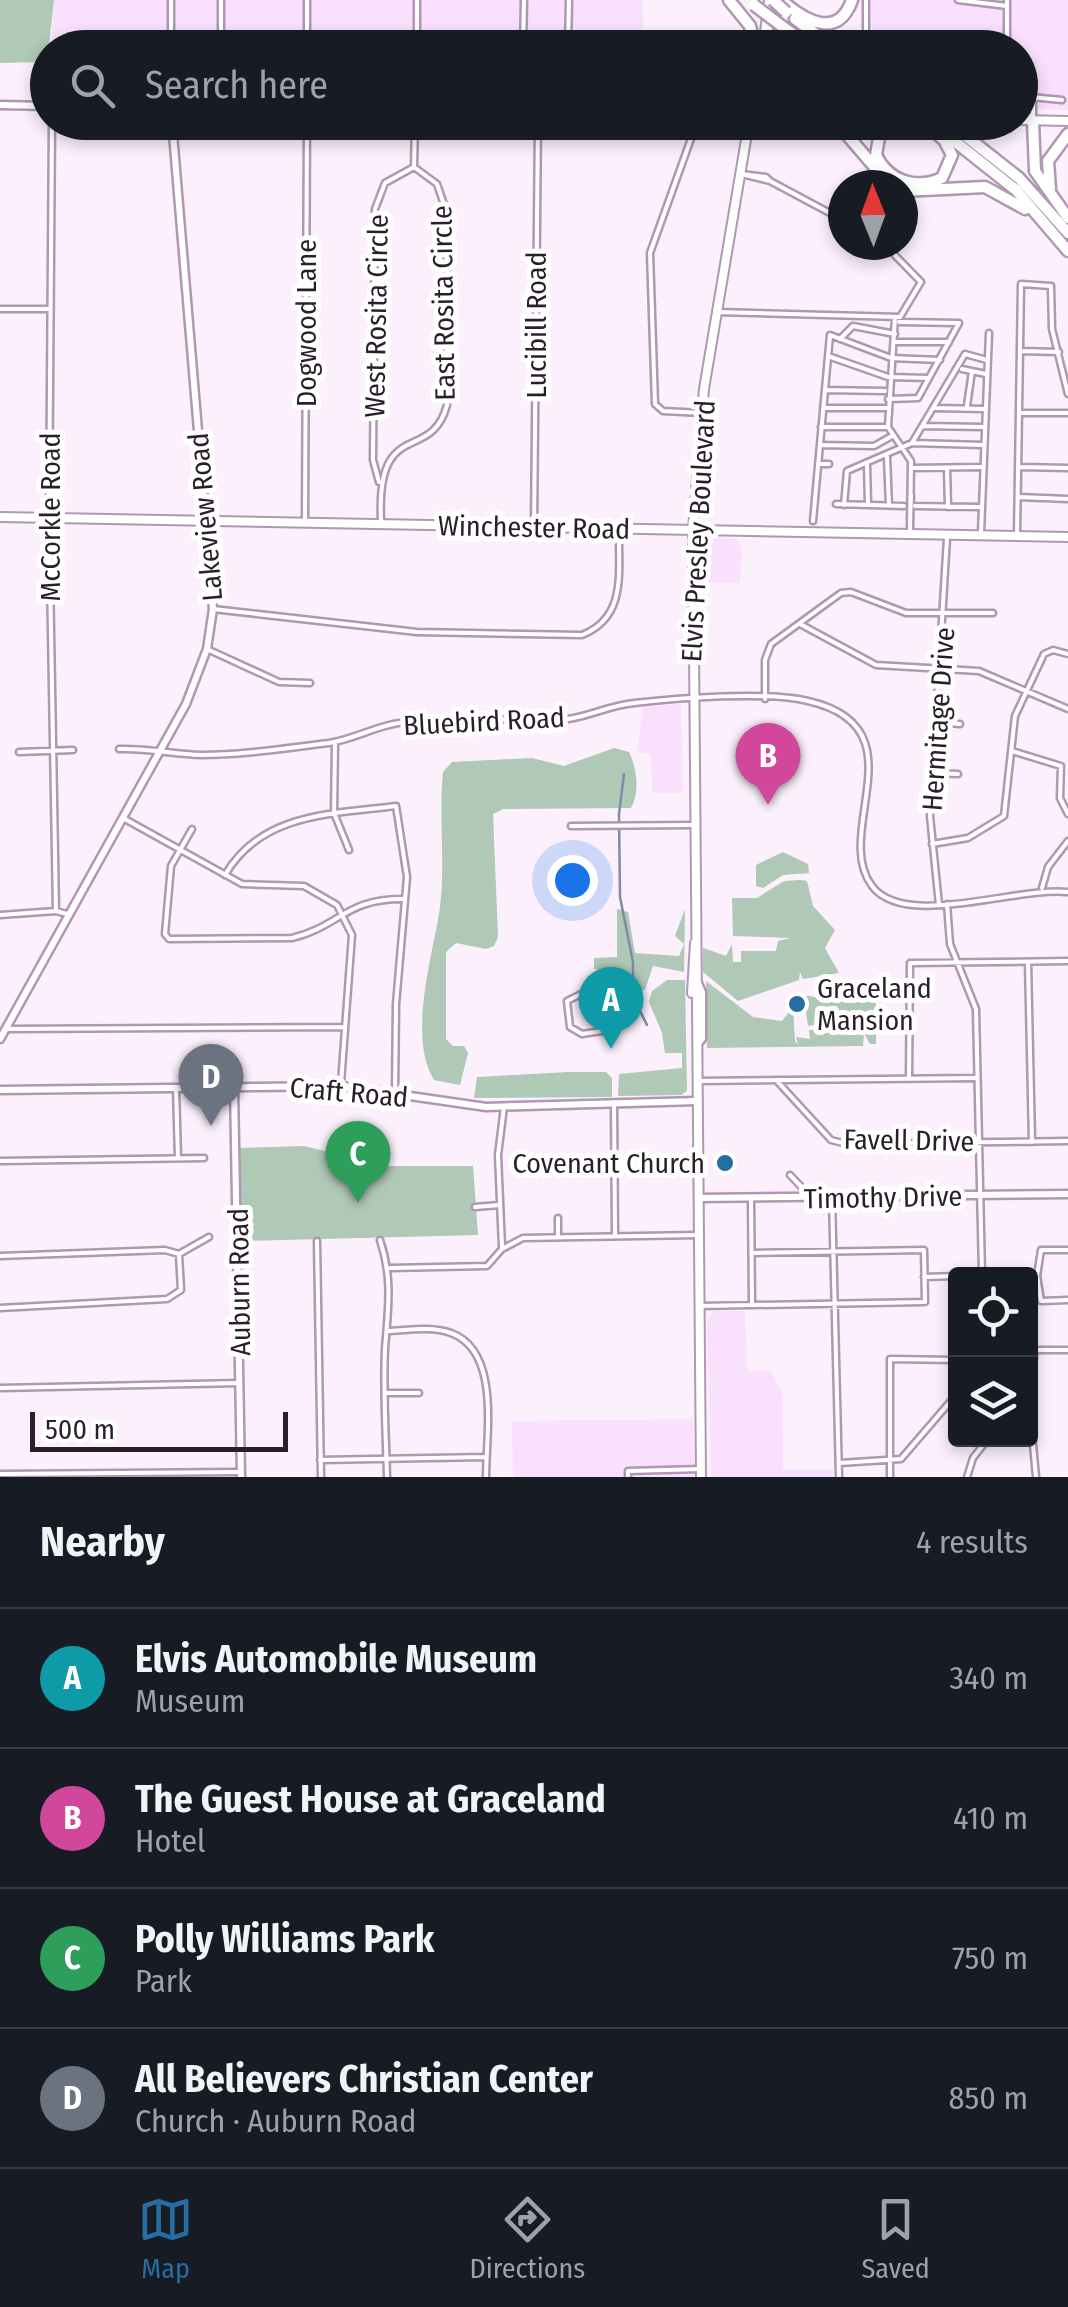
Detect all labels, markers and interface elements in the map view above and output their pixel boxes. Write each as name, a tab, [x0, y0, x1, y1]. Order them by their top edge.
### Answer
search box	[30, 30, 1038, 140]
icon: search	[65, 58, 120, 113]
text: Search here	[145, 62, 328, 108]
north arrow	[828, 170, 918, 260]
street label: East Rosita Circle	[425, 205, 462, 401]
street label: West Rosita Circle	[358, 214, 395, 418]
street label: Dogwood Lane	[290, 239, 323, 407]
street label: Lucibill Road	[520, 251, 553, 399]
street label: Elvis Presley Boulevard	[675, 399, 722, 663]
street label: Lakeview Road	[182, 431, 229, 602]
street label: McCorkle Road	[34, 433, 67, 601]
street label: Winchester Road	[438, 509, 630, 546]
street label: Hermitage Drive	[916, 626, 961, 812]
street label: Bluebird Road	[402, 701, 566, 742]
pin: B	[736, 722, 800, 805]
your location	[547, 855, 598, 906]
pin: A	[578, 966, 644, 1049]
place label: Graceland Mansion	[817, 972, 932, 1037]
marker: Graceland Mansion	[786, 993, 808, 1015]
pin: D	[178, 1044, 244, 1126]
street label: Craft Road	[288, 1071, 410, 1114]
pin: C	[326, 1120, 390, 1203]
street label: Favell Drive	[843, 1123, 975, 1158]
place label: Covenant Church	[512, 1147, 705, 1180]
marker: Covenant Church	[714, 1152, 736, 1174]
street label: Timothy Drive	[804, 1180, 962, 1215]
street label: Auburn Road	[222, 1208, 257, 1356]
map controls	[948, 1267, 1038, 1447]
button: locate	[948, 1267, 1038, 1357]
button: layers	[948, 1357, 1038, 1447]
scale bar	[30, 1407, 288, 1452]
text: 500 m	[45, 1413, 115, 1446]
text: Nearby	[40, 1517, 165, 1567]
text: 4 results	[916, 1523, 1028, 1561]
text: Elvis Automobile Museum	[135, 1636, 537, 1682]
text: A	[64, 1659, 81, 1697]
text: 340 m	[949, 1659, 1028, 1697]
text: Museum	[135, 1682, 245, 1720]
text: The Guest House at Graceland	[135, 1776, 606, 1822]
text: B	[64, 1799, 81, 1837]
text: 410 m	[953, 1799, 1028, 1837]
text: Hotel	[135, 1822, 205, 1860]
text: Polly Williams Park	[135, 1916, 434, 1962]
text: C	[64, 1939, 81, 1977]
text: 750 m	[952, 1939, 1028, 1977]
text: Park	[135, 1962, 192, 2000]
text: All Believers Christian Center	[135, 2056, 593, 2102]
text: D	[63, 2079, 82, 2117]
text: 850 m	[949, 2079, 1028, 2117]
text: Church · Auburn Road	[135, 2102, 416, 2140]
tab: Map	[138, 2192, 193, 2285]
tab: Directions	[469, 2192, 585, 2285]
tab: Saved	[861, 2192, 930, 2285]

